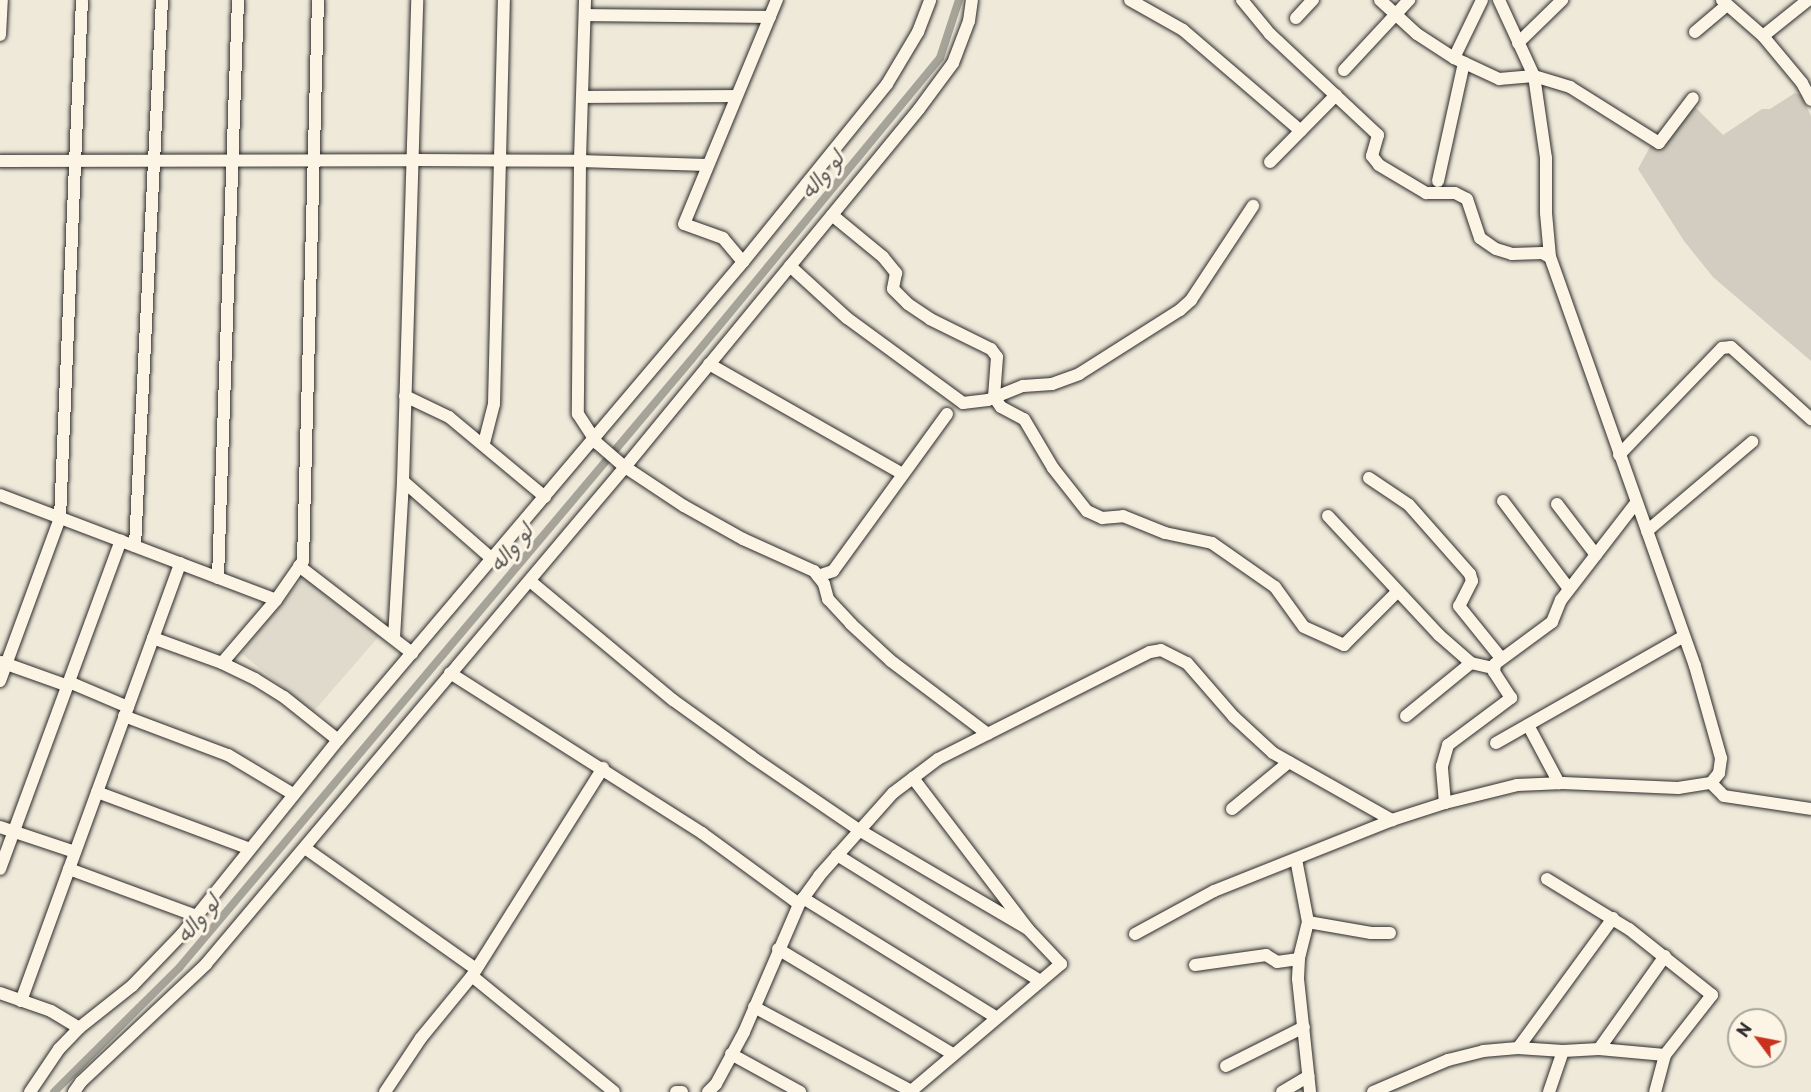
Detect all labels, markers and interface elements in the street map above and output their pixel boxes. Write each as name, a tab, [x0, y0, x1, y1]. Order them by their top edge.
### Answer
water label: لو واله	[794, 145, 848, 203]
water label: لو واله	[483, 518, 537, 576]
water label: لو واله	[170, 889, 224, 947]
north arrow	[1727, 1008, 1787, 1068]
text: N	[1730, 1018, 1757, 1041]

